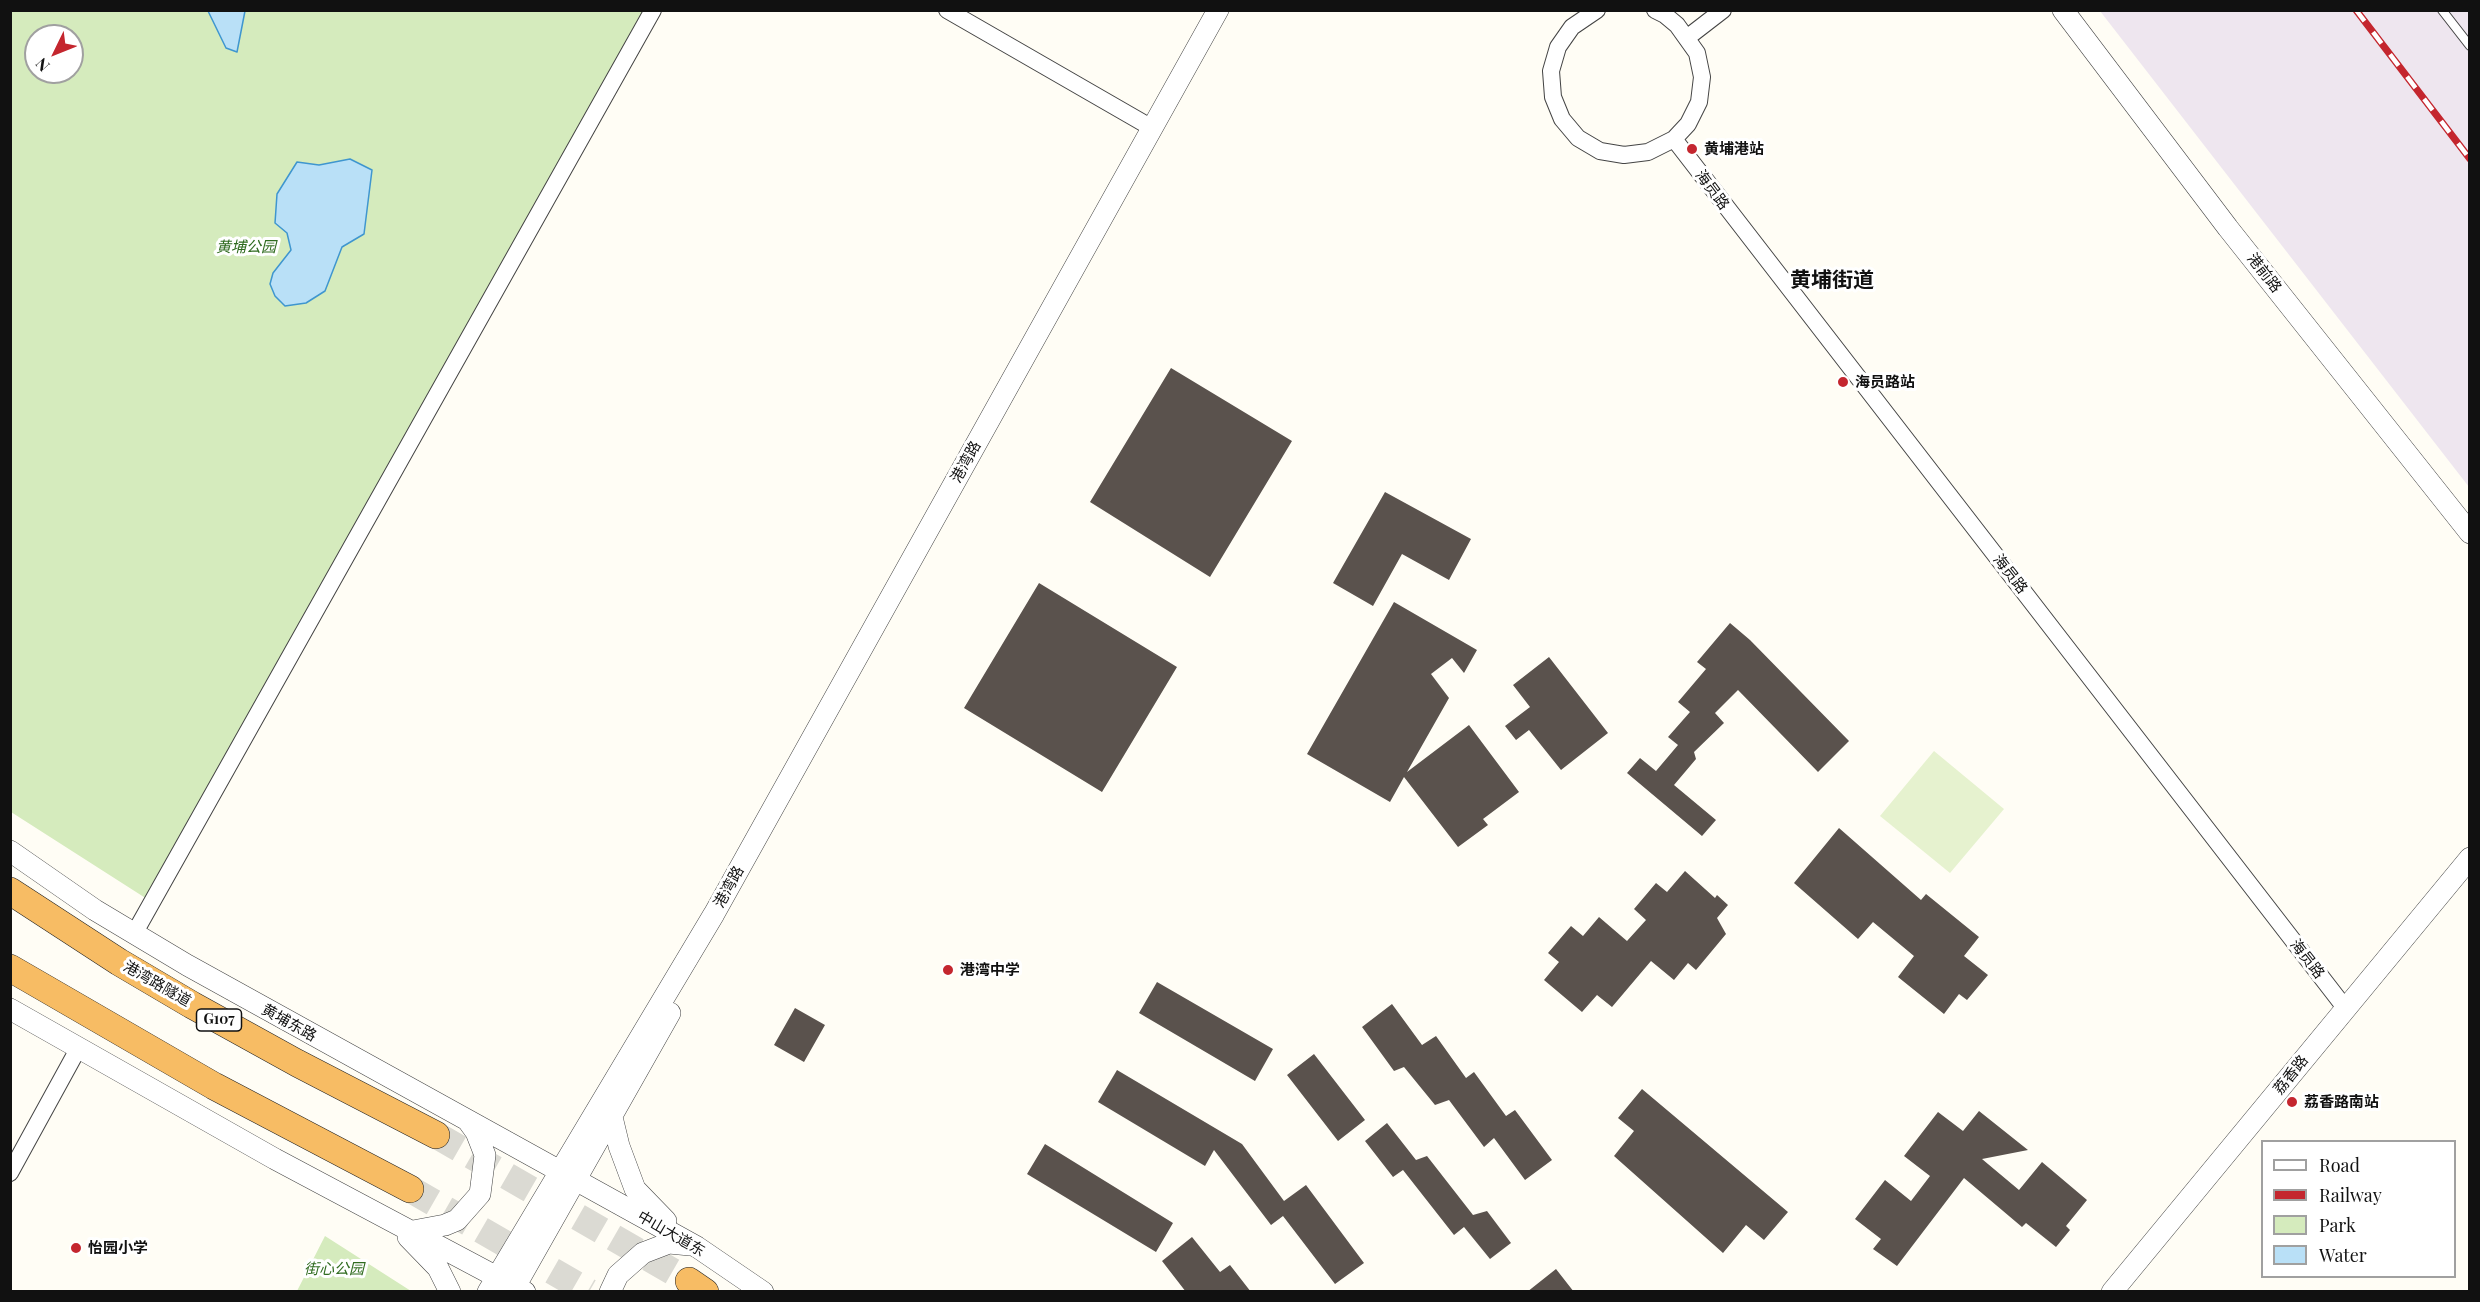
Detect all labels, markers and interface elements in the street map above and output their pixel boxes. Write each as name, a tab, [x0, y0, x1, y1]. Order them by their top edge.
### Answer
north arrow	[24, 24, 84, 84]
text: N	[30, 54, 54, 77]
place label: 黄埔港站	[1704, 140, 1764, 158]
marker: 黄埔港站	[1685, 142, 1699, 156]
street label: 海员路	[1691, 167, 1733, 213]
park label: 黄埔公园	[216, 238, 276, 256]
street label: 港前路	[2243, 250, 2285, 296]
district label: 黄埔街道	[1790, 267, 1874, 293]
place label: 海员路站	[1855, 373, 1915, 391]
marker: 海员路站	[1836, 375, 1850, 389]
street label: 港湾路	[947, 438, 985, 486]
street label: 海员路	[1989, 551, 2031, 597]
street label: 港湾路	[710, 863, 748, 911]
street label: 海员路	[2286, 936, 2328, 982]
street label: 港湾路隧道	[120, 957, 194, 1011]
place label: 港湾中学	[960, 961, 1020, 979]
marker: 港湾中学	[941, 963, 955, 977]
street label: 黄埔东路	[258, 1001, 320, 1045]
road number: G107	[196, 1009, 242, 1031]
street label: 荔香路	[2270, 1052, 2312, 1098]
place label: 荔香路南站	[2304, 1093, 2379, 1111]
marker: 荔香路南站	[2285, 1095, 2299, 1109]
legend	[2261, 1140, 2456, 1278]
text: Road	[2319, 1153, 2360, 1177]
text: Railway	[2319, 1183, 2382, 1207]
street label: 中山大道东	[634, 1207, 708, 1261]
text: Park	[2319, 1213, 2356, 1237]
place label: 怡园小学	[88, 1239, 148, 1257]
marker: 怡园小学	[69, 1241, 83, 1255]
text: Water	[2319, 1243, 2367, 1267]
park label: 街心公园	[304, 1260, 364, 1278]

